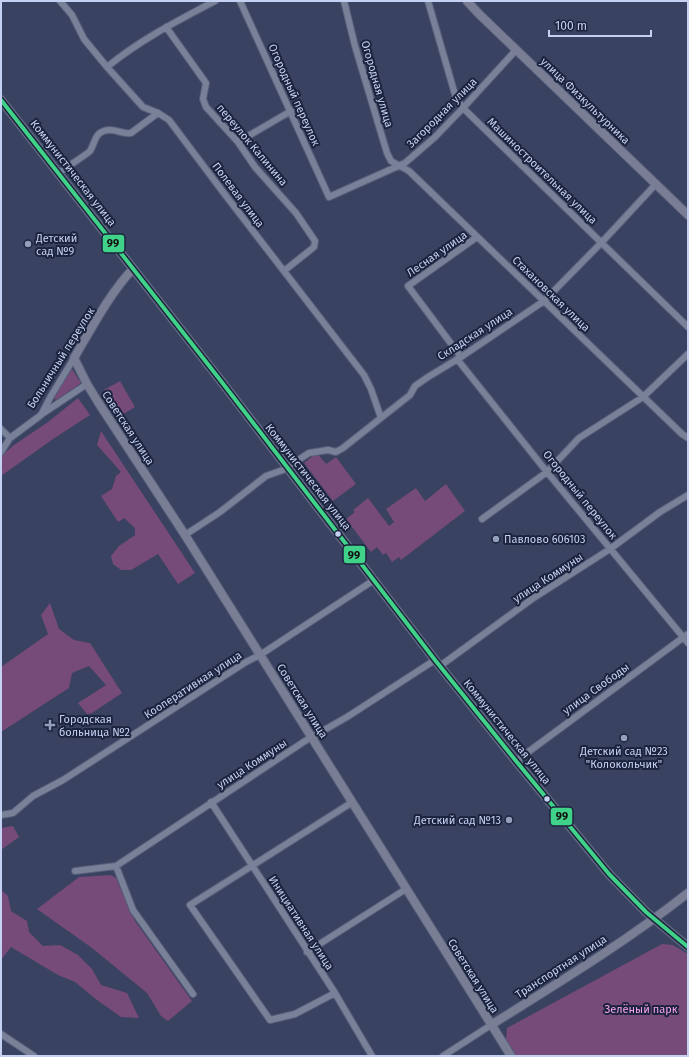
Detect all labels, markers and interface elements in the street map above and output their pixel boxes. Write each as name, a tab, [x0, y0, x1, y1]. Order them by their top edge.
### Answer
scale bar	[549, 12, 651, 38]
text: 100 m	[555, 19, 587, 33]
street label: Огородная улица	[358, 39, 396, 129]
street label: Огородный переулок	[266, 42, 322, 148]
street label: улица Физкультурника	[538, 55, 632, 147]
street label: Загородная улица	[404, 75, 480, 151]
street label: переулок Калинина	[214, 102, 290, 188]
street label: Машиностроительная улица	[484, 115, 600, 227]
street label: Коммунистическая улица	[27, 117, 119, 229]
street label: Полевая улица	[209, 160, 267, 230]
street label: Лесная улица	[404, 228, 470, 280]
place label: Детский сад №9	[35, 232, 77, 258]
line badge: 99	[102, 234, 125, 253]
text: 99	[107, 237, 119, 250]
marker: Детский сад №9	[23, 239, 33, 249]
street label: Стахановская улица	[510, 254, 592, 334]
street label: Больничный переулок	[25, 305, 98, 411]
street label: Складская улица	[435, 305, 515, 363]
street label: Советская улица	[99, 389, 157, 467]
street label: Коммунистическая улица	[262, 421, 354, 533]
street label: Огородный переулок	[540, 448, 620, 542]
unlabelled marker	[333, 529, 343, 539]
place label: Павлово 606103	[504, 533, 585, 546]
marker: Павлово 606103	[491, 534, 501, 544]
line badge: 99	[343, 545, 366, 564]
text: 99	[348, 549, 360, 562]
street label: улица Коммуны	[510, 550, 586, 606]
street label: Кооперативная улица	[142, 649, 244, 721]
street label: Советская улица	[274, 661, 330, 741]
street label: улица Свободы	[560, 661, 632, 717]
street label: Коммунистическая улица	[461, 677, 553, 787]
place label: Городская больница №2	[59, 713, 130, 739]
marker: Городская больница №2	[44, 719, 56, 731]
marker: Детский сад №23 "Колокольчик"	[619, 733, 629, 743]
street label: улица Коммуны	[214, 736, 290, 792]
place label: Детский сад №23 "Колокольчик"	[579, 745, 668, 771]
unlabelled marker	[542, 794, 552, 804]
line badge: 99	[550, 807, 573, 826]
text: 99	[556, 810, 568, 823]
place label: Детский сад №13	[413, 814, 501, 827]
marker: Детский сад №13	[504, 815, 514, 825]
street label: Инициативная улица	[266, 874, 336, 972]
street label: Транспортная улица	[513, 933, 609, 1001]
street label: Советская улица	[445, 936, 501, 1016]
park label: Зелёный парк	[605, 1003, 678, 1016]

